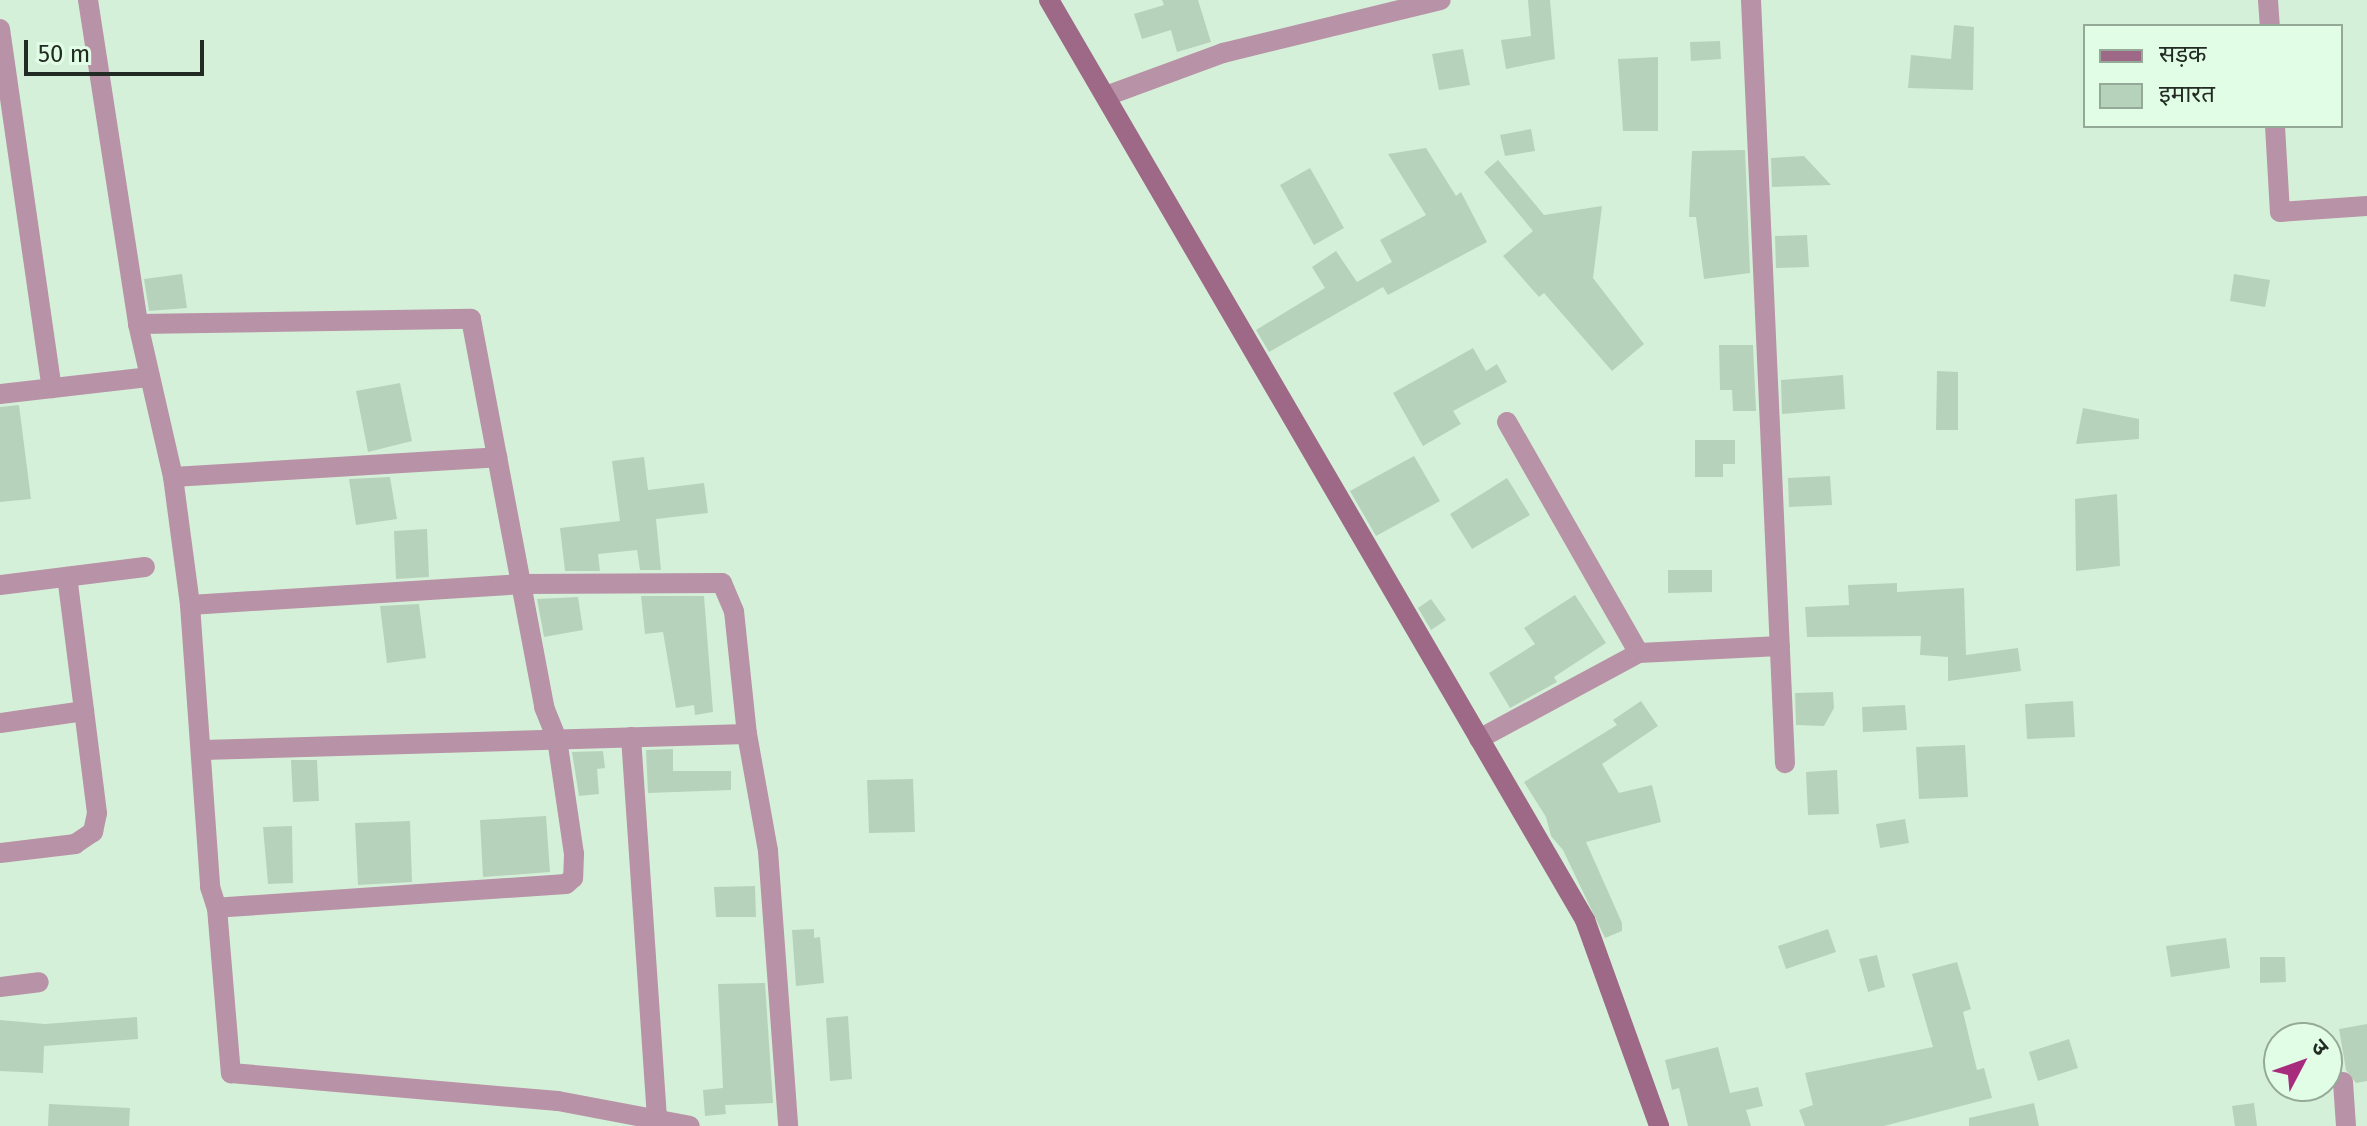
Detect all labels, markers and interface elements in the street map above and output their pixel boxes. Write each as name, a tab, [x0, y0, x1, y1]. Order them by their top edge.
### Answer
scale bar	[28, 24, 208, 74]
legend	[2083, 24, 2343, 128]
text: 50 m	[38, 40, 90, 68]
text: सड़क	[2159, 40, 2207, 68]
text: इमारत	[2159, 80, 2215, 108]
north arrow	[2263, 1022, 2343, 1102]
text: उ	[2306, 1034, 2334, 1061]

